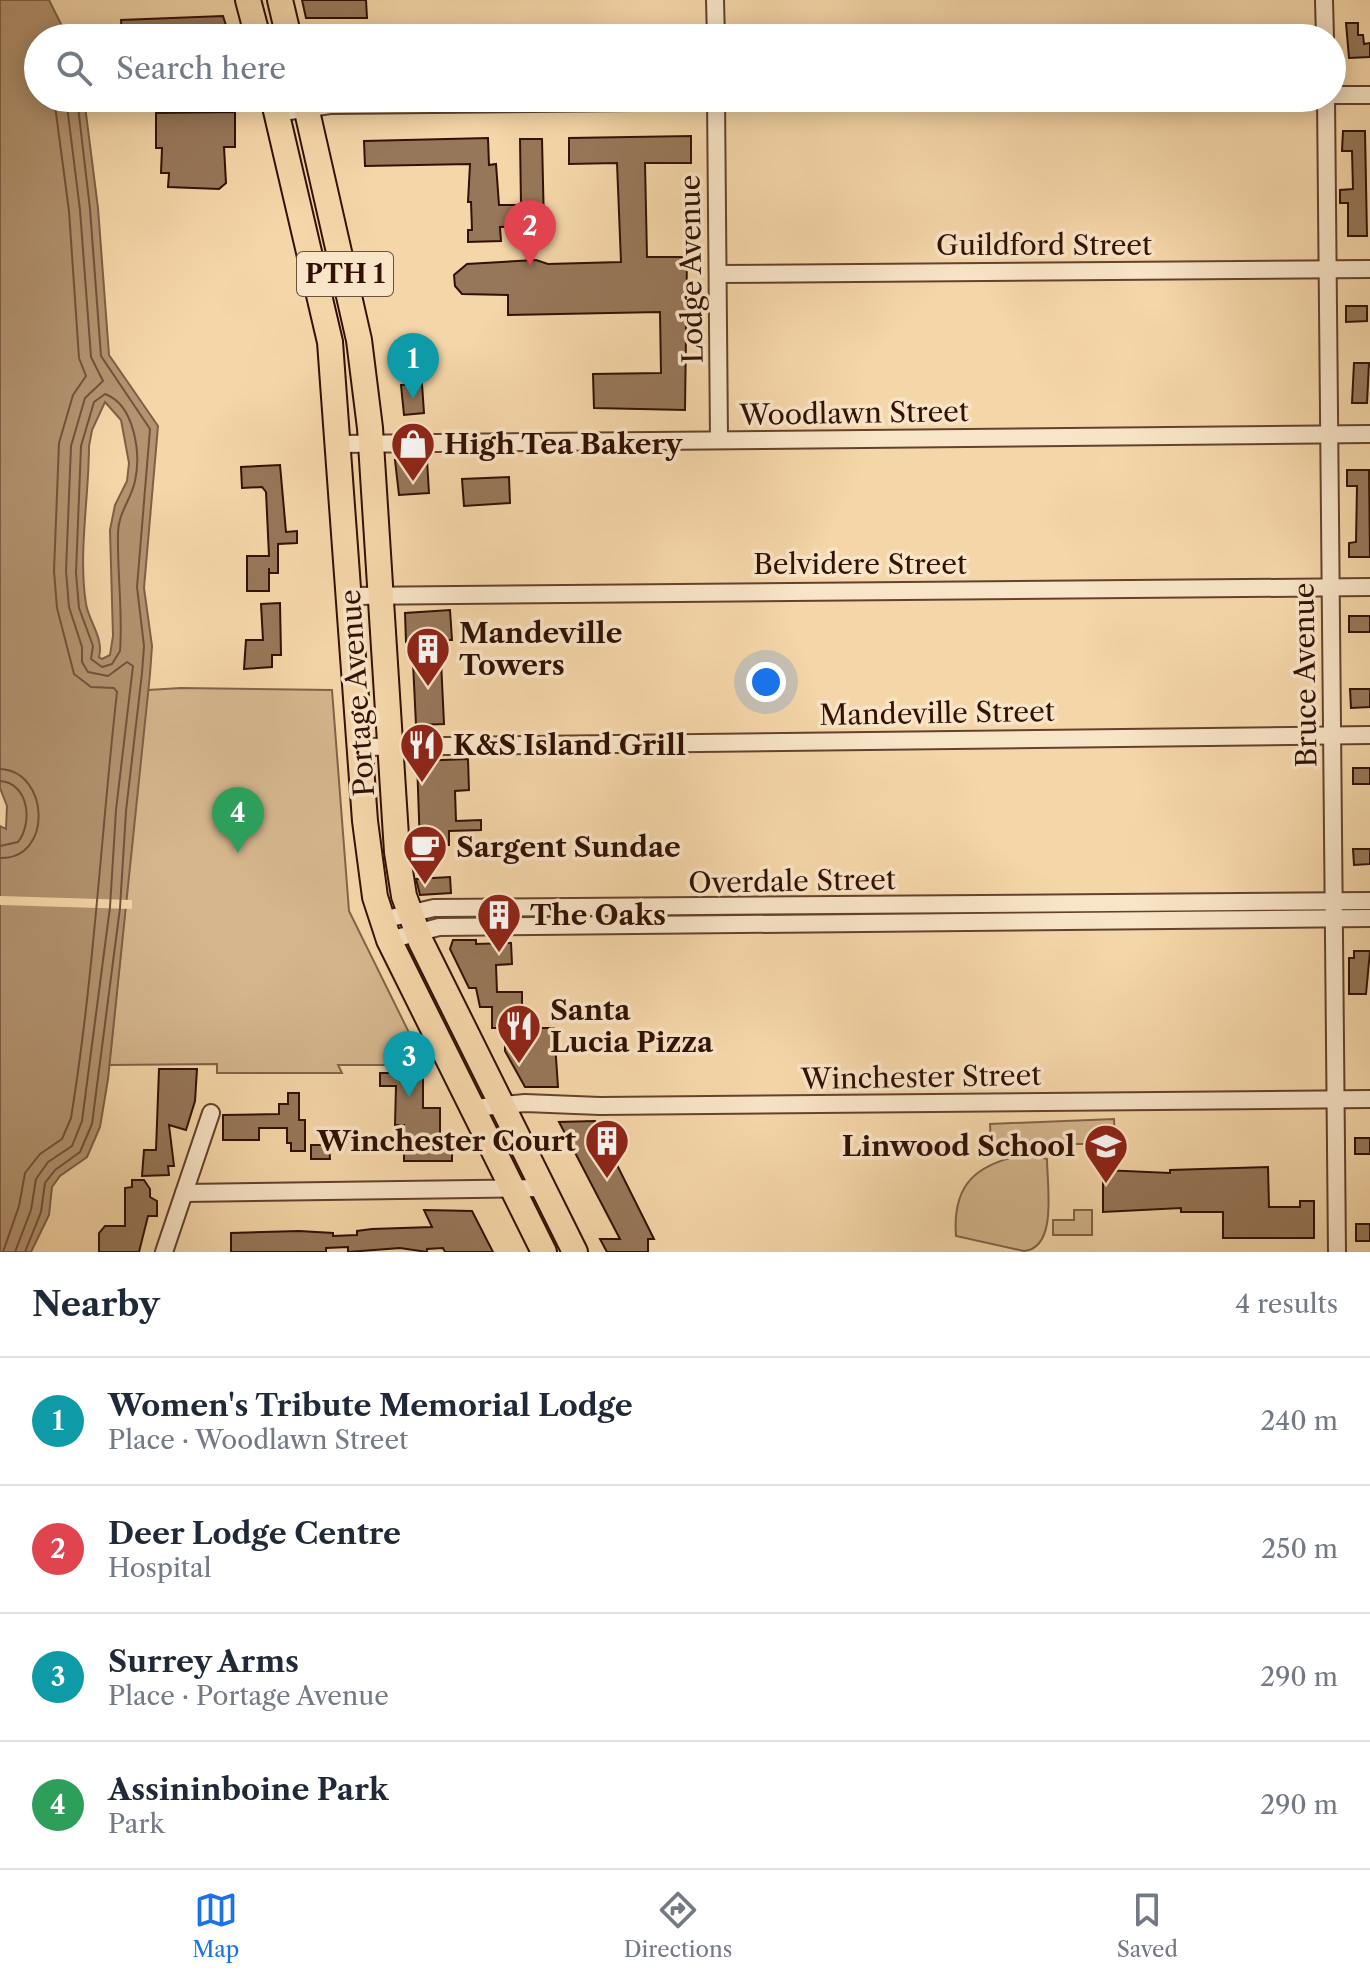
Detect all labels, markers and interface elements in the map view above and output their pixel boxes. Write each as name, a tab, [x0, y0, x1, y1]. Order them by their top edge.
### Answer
search box	[24, 24, 1346, 112]
icon: search	[52, 46, 96, 90]
text: Search here	[116, 50, 286, 87]
street label: Lodge Avenue	[672, 174, 710, 364]
pin: 2	[504, 200, 556, 266]
street label: Guildford Street	[936, 228, 1152, 262]
road number: PTH 1	[297, 252, 393, 296]
pin: 1	[387, 333, 439, 399]
street label: Woodlawn Street	[738, 394, 969, 432]
shop icon: High Tea Bakery	[389, 420, 437, 483]
place label: High Tea Bakery	[444, 427, 683, 461]
street label: Belvidere Street	[753, 547, 967, 581]
street label: Bruce Avenue	[1286, 582, 1324, 768]
street label: Portage Avenue	[333, 588, 381, 798]
place label: Mandeville Towers	[459, 616, 622, 682]
building icon: Mandeville Towers	[404, 625, 452, 688]
your location	[746, 662, 786, 702]
street label: Mandeville Street	[819, 694, 1055, 732]
restaurant icon: K&S Island Grill	[398, 721, 446, 784]
place label: K&S Island Grill	[453, 728, 686, 762]
pin: 4	[212, 787, 264, 853]
cafe icon: Sargent Sundae	[401, 823, 449, 886]
place label: Sargent Sundae	[456, 830, 681, 864]
street label: Overdale Street	[688, 862, 896, 900]
building icon: The Oaks	[475, 891, 523, 954]
place label: The Oaks	[530, 898, 666, 932]
place label: Santa Lucia Pizza	[550, 993, 714, 1059]
restaurant icon: Santa Lucia Pizza	[495, 1002, 543, 1065]
pin: 3	[383, 1031, 435, 1097]
street label: Winchester Street	[800, 1058, 1042, 1096]
building icon: Winchester Court	[583, 1117, 631, 1180]
school or university icon: Linwood School	[1082, 1122, 1130, 1185]
place label: Winchester Court	[316, 1124, 577, 1158]
place label: Linwood School	[842, 1129, 1075, 1163]
text: Nearby	[32, 1283, 160, 1325]
text: 4 results	[1235, 1288, 1338, 1320]
text: Women's Tribute Memorial Lodge	[108, 1387, 633, 1424]
text: 1	[52, 1405, 64, 1437]
text: 240 m	[1260, 1405, 1338, 1437]
text: Place · Woodlawn Street	[108, 1424, 408, 1456]
text: Deer Lodge Centre	[108, 1515, 401, 1552]
text: 2	[50, 1533, 66, 1565]
text: 250 m	[1261, 1533, 1338, 1565]
text: Hospital	[108, 1552, 212, 1584]
text: Surrey Arms	[108, 1643, 299, 1680]
text: 3	[51, 1661, 65, 1693]
text: 290 m	[1260, 1661, 1338, 1693]
text: Place · Portage Avenue	[108, 1680, 389, 1712]
text: Assininboine Park	[108, 1771, 389, 1808]
text: 4	[50, 1789, 66, 1821]
text: 290 m	[1260, 1789, 1338, 1821]
text: Park	[108, 1808, 165, 1840]
tab: Map	[192, 1888, 239, 1963]
tab: Directions	[624, 1888, 732, 1963]
tab: Saved	[1117, 1888, 1178, 1963]

